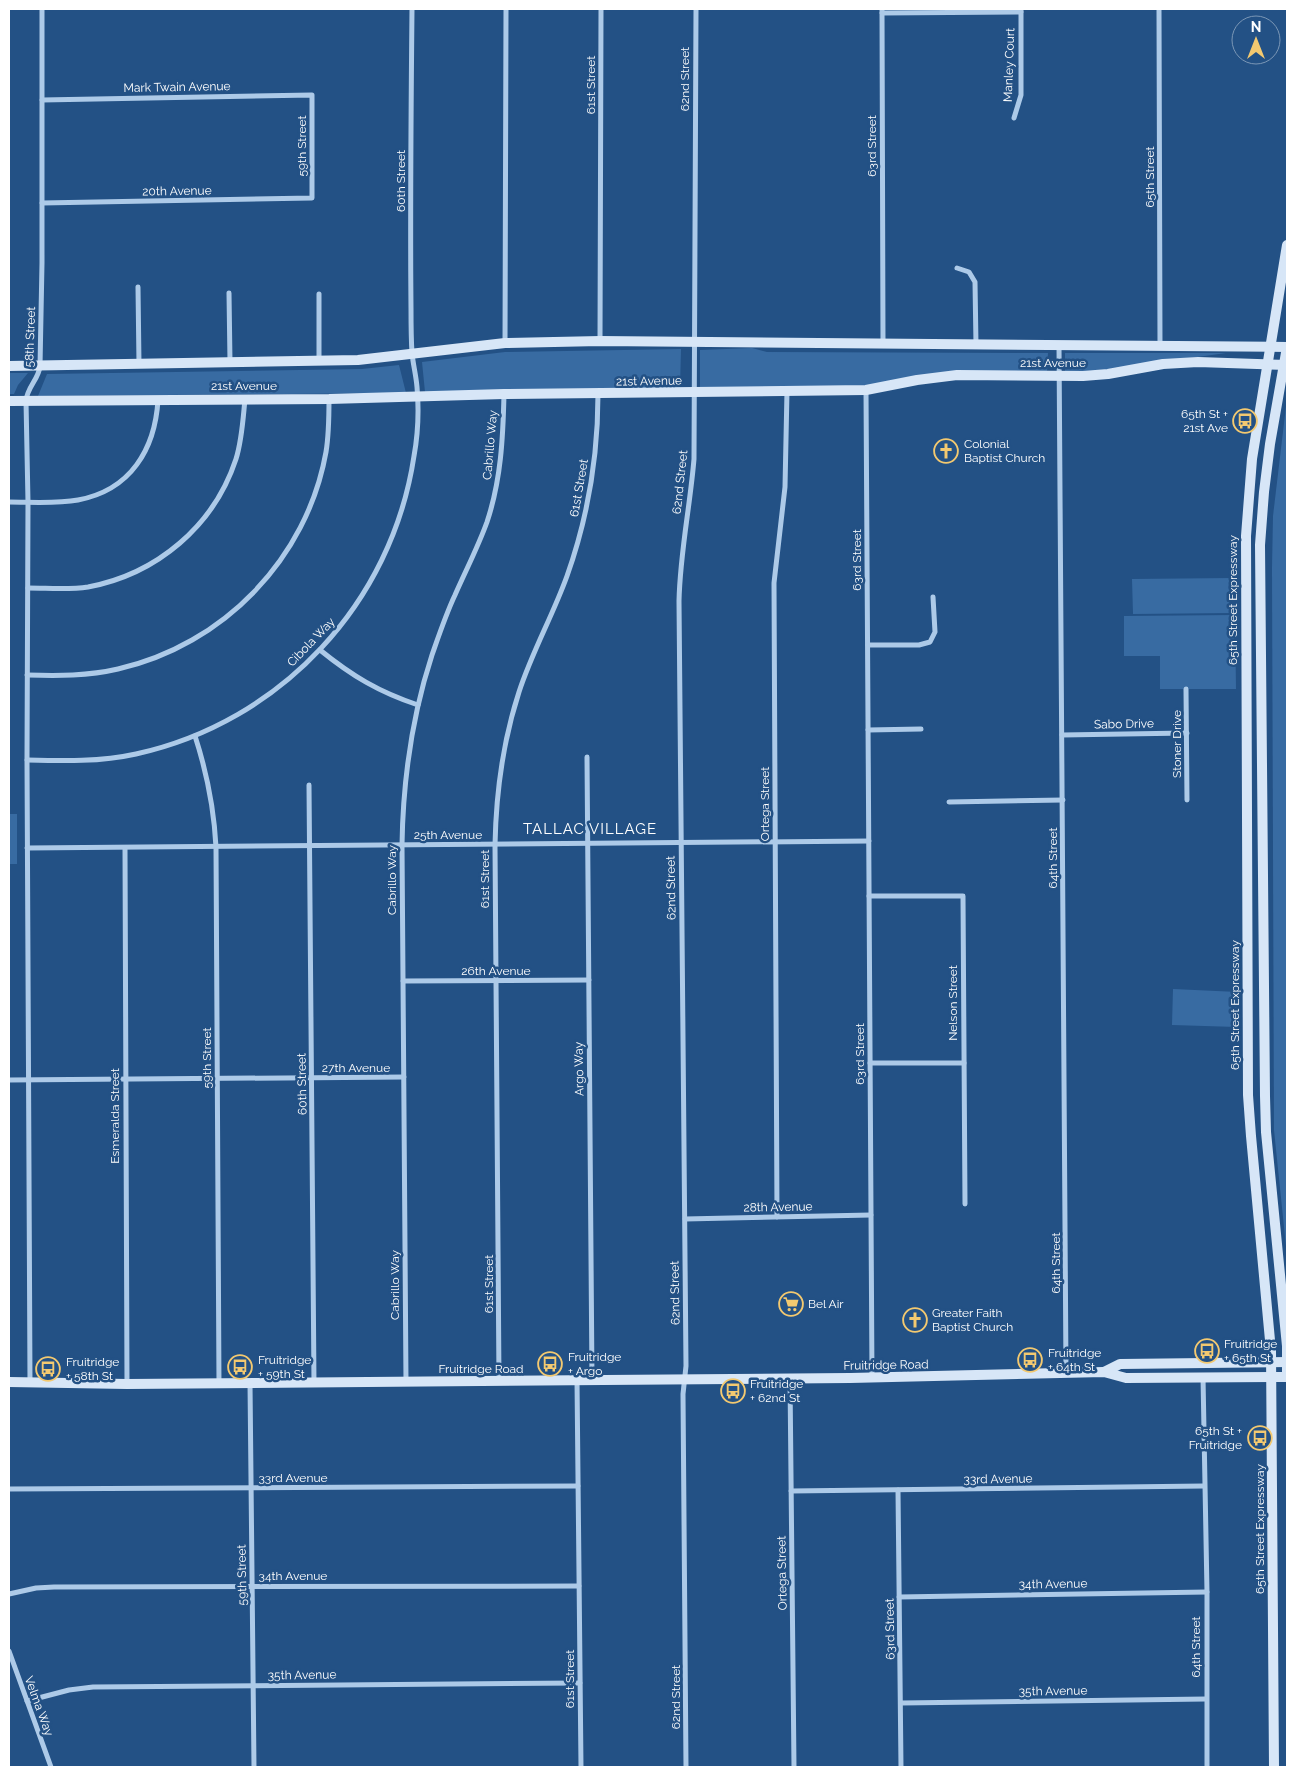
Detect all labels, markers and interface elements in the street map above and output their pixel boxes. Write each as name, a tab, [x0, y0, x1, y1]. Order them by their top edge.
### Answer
north arrow	[1231, 15, 1281, 65]
text: N	[1251, 19, 1261, 35]
street label: Manley Court	[1001, 28, 1017, 102]
street label: 62nd Street	[678, 47, 692, 111]
street label: 61st Street	[584, 56, 598, 114]
street label: Mark Twain Avenue	[123, 79, 231, 95]
street label: 63rd Street	[865, 115, 879, 177]
street label: 59th Street	[295, 116, 309, 176]
street label: 65th Street	[1143, 146, 1157, 208]
street label: 60th Street	[394, 150, 408, 212]
street label: 20th Avenue	[142, 183, 212, 199]
street label: 58th Street	[22, 306, 38, 368]
street label: 21st Avenue	[1020, 356, 1086, 370]
street label: 21st Avenue	[616, 373, 682, 389]
street label: 21st Avenue	[211, 379, 277, 393]
place label: 65th St + 21st Ave	[1181, 407, 1228, 435]
bus stop icon: 65th St + 21st Ave	[1232, 408, 1258, 434]
street label: Cabrillo Way	[480, 409, 500, 481]
place label: Colonial Baptist Church	[964, 437, 1045, 465]
church icon: Colonial Baptist Church	[933, 438, 959, 464]
street label: 62nd Street	[670, 449, 690, 515]
street label: 61st Street	[567, 458, 591, 518]
street label: 63rd Street	[850, 529, 864, 591]
street label: 65th Street Expressway	[1226, 535, 1240, 665]
street label: Cibola Way	[284, 614, 338, 669]
street label: Stoner Drive	[1170, 710, 1184, 778]
street label: Sabo Drive	[1094, 716, 1154, 732]
street label: Ortega Street	[758, 767, 772, 841]
district label: TALLAC VILLAGE	[523, 820, 657, 838]
street label: 64th Street	[1046, 827, 1060, 889]
street label: 25th Avenue	[414, 828, 482, 842]
street label: Cabrillo Way	[385, 844, 399, 915]
street label: 61st Street	[478, 850, 492, 908]
street label: 62nd Street	[663, 856, 679, 920]
street label: 65th Street Expressway	[1228, 940, 1242, 1070]
street label: 26th Avenue	[461, 964, 531, 978]
street label: Nelson Street	[946, 965, 960, 1041]
street label: 63rd Street	[853, 1023, 867, 1085]
street label: 59th Street	[200, 1028, 214, 1088]
street label: Argo Way	[572, 1041, 586, 1096]
street label: 60th Street	[294, 1053, 310, 1115]
street label: 27th Avenue	[322, 1061, 390, 1075]
street label: Esmeralda Street	[108, 1068, 122, 1164]
street label: 28th Avenue	[743, 1199, 813, 1215]
street label: 64th Street	[1049, 1232, 1063, 1294]
street label: Cabrillo Way	[388, 1249, 402, 1320]
street label: 61st Street	[482, 1255, 496, 1313]
street label: 62nd Street	[667, 1261, 683, 1325]
supermarket icon: Bel Air	[778, 1291, 804, 1317]
place label: Bel Air	[808, 1297, 844, 1311]
place label: Greater Faith Baptist Church	[932, 1306, 1013, 1334]
church icon: Greater Faith Baptist Church	[902, 1307, 928, 1333]
place label: Fruitridge + 65th St	[1224, 1337, 1277, 1365]
bus stop icon: Fruitridge + 65th St	[1194, 1338, 1220, 1364]
place label: Fruitridge + 64th St	[1048, 1346, 1101, 1374]
bus stop icon: Fruitridge + 64th St	[1017, 1347, 1043, 1373]
place label: Fruitridge + Argo	[568, 1350, 621, 1378]
bus stop icon: Fruitridge + Argo	[537, 1351, 563, 1377]
place label: Fruitridge + 59th St	[258, 1353, 311, 1381]
bus stop icon: Fruitridge + 59th St	[227, 1354, 253, 1380]
place label: Fruitridge + 58th St	[66, 1355, 119, 1383]
bus stop icon: Fruitridge + 58th St	[35, 1356, 61, 1382]
street label: Fruitridge Road	[843, 1357, 929, 1373]
street label: Fruitridge Road	[438, 1362, 524, 1376]
place label: Fruitridge + 62nd St	[750, 1377, 803, 1405]
bus stop icon: Fruitridge + 62nd St	[720, 1378, 746, 1404]
place label: 65th St + Fruitridge	[1189, 1424, 1242, 1452]
bus stop icon: 65th St + Fruitridge	[1247, 1425, 1273, 1451]
street label: 65th Street Expressway	[1253, 1464, 1267, 1594]
street label: 33rd Avenue	[258, 1471, 328, 1485]
street label: 33rd Avenue	[963, 1471, 1033, 1487]
street label: Ortega Street	[774, 1536, 790, 1610]
street label: 59th Street	[234, 1544, 250, 1606]
street label: 34th Avenue	[259, 1569, 327, 1583]
street label: 34th Avenue	[1018, 1576, 1088, 1592]
street label: 63rd Street	[882, 1598, 898, 1660]
street label: 64th Street	[1189, 1616, 1203, 1678]
street label: 61st Street	[563, 1650, 577, 1708]
street label: 62nd Street	[669, 1665, 683, 1729]
street label: 35th Avenue	[268, 1667, 336, 1683]
street label: Velma Way	[22, 1674, 56, 1738]
street label: 35th Avenue	[1019, 1683, 1087, 1699]

